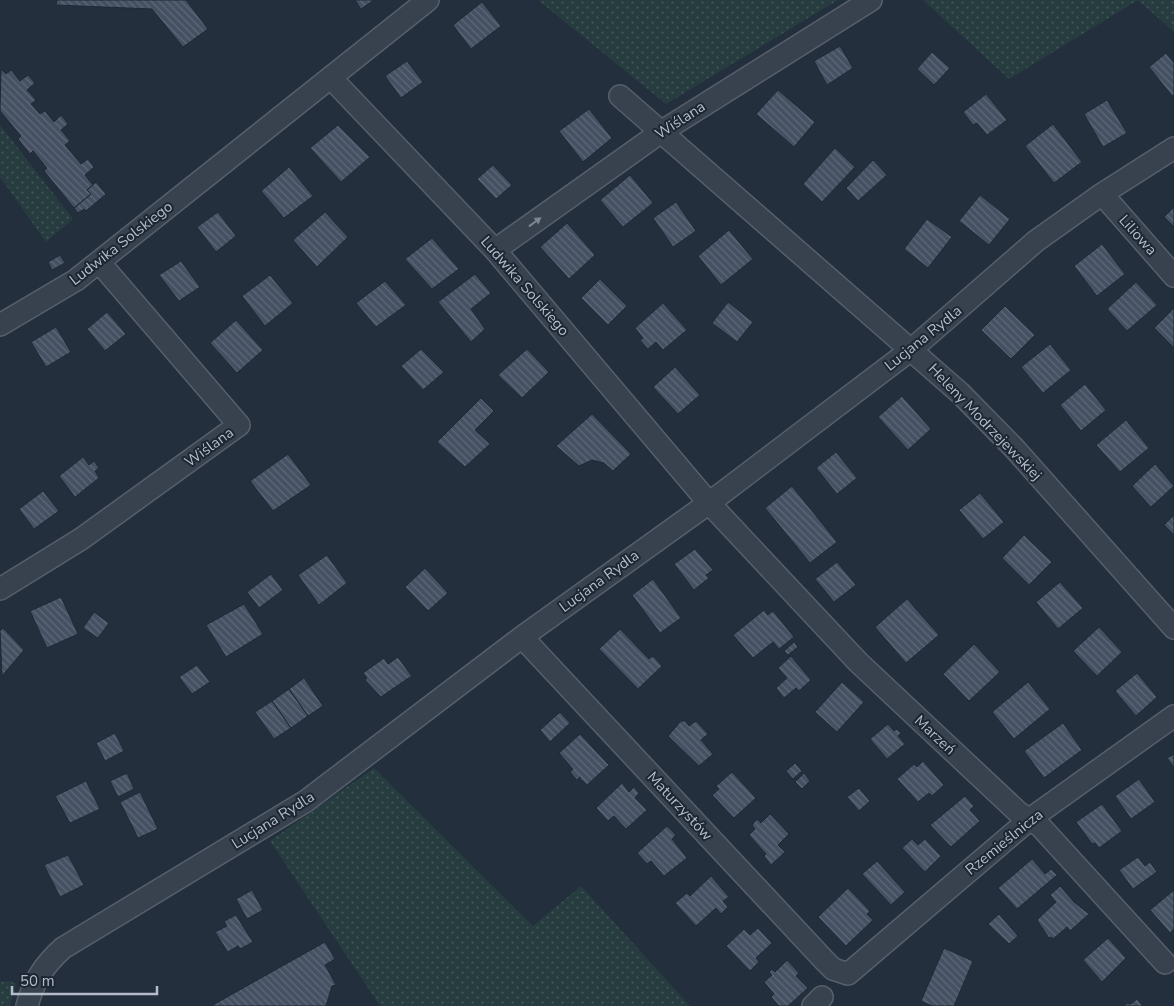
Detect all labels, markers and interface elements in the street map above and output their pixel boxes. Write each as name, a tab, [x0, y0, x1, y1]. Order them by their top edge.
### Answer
street label: Wiślana	[651, 96, 709, 144]
street label: Ludwika Solskiego	[65, 196, 177, 290]
street label: Liliowa	[1114, 210, 1162, 260]
one-way arrow	[528, 217, 542, 227]
street label: Ludwika Solskiego	[476, 232, 574, 340]
street label: Lucjana Rydla	[880, 301, 966, 375]
street label: Heleny Modrzejewskiej	[924, 359, 1046, 485]
street label: Wiślana	[180, 422, 238, 472]
street label: Lucjana Rydla	[555, 545, 643, 617]
street label: Marzeń	[910, 711, 960, 759]
street label: Maturzystów	[643, 767, 717, 845]
street label: Lucjana Rydla	[228, 787, 318, 853]
street label: Rzemieślnicza	[961, 804, 1047, 880]
scale bar	[12, 964, 158, 996]
text: 50 m	[20, 971, 55, 991]

